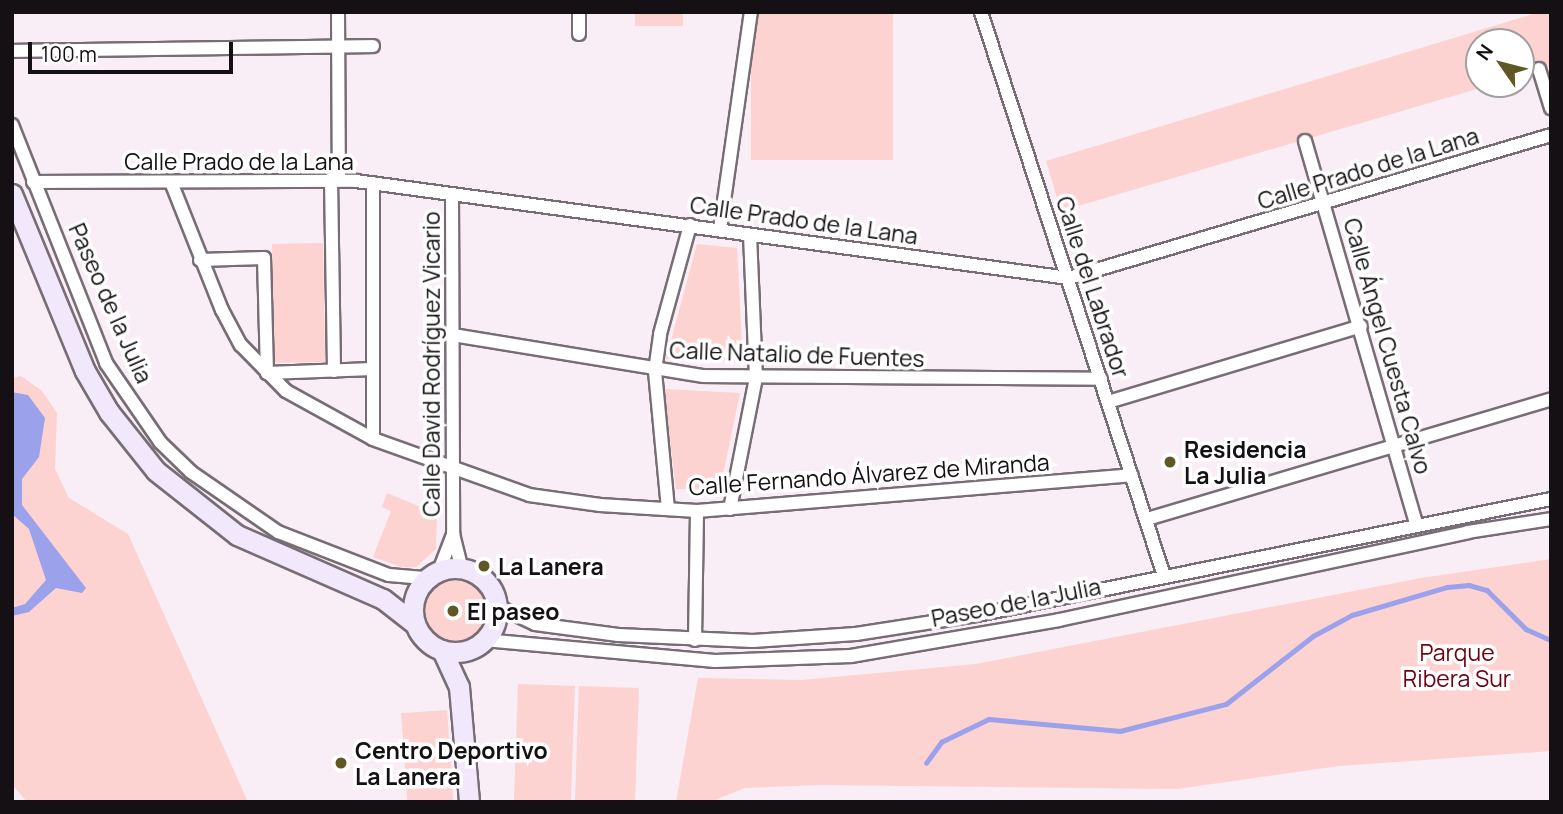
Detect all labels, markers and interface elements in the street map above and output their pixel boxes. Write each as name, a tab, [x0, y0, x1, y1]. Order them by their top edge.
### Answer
scale bar	[32, 28, 236, 72]
north arrow	[1465, 28, 1535, 98]
text: N	[1470, 39, 1499, 65]
text: 100 m	[41, 40, 97, 68]
street label: Calle Prado de la Lana	[1254, 121, 1482, 215]
street label: Calle Prado de la Lana	[124, 147, 354, 175]
street label: Calle Prado de la Lana	[688, 190, 920, 250]
street label: Calle del Labrador	[1051, 193, 1135, 381]
street label: Calle David Rodríguez Vicario	[417, 211, 445, 517]
street label: Calle Ángel Cuesta Calvo	[1338, 215, 1438, 477]
street label: Paseo de la Julia	[63, 219, 159, 387]
street label: Calle Natalio de Fuentes	[669, 336, 925, 372]
place label: Residencia La Julia	[1184, 435, 1306, 489]
street label: Calle Fernando Álvarez de Miranda	[688, 448, 1050, 500]
marker: Residencia La Julia	[1162, 454, 1178, 470]
place label: La Lanera	[498, 552, 604, 580]
marker: La Lanera	[476, 558, 492, 574]
street label: Paseo de la Julia	[929, 572, 1103, 632]
place label: El paseo	[467, 597, 559, 625]
marker: El paseo	[445, 603, 461, 619]
park label: Parque Ribera Sur	[1403, 638, 1511, 692]
place label: Centro Deportivo La Lanera	[355, 736, 548, 790]
marker: Centro Deportivo La Lanera	[333, 755, 349, 771]

